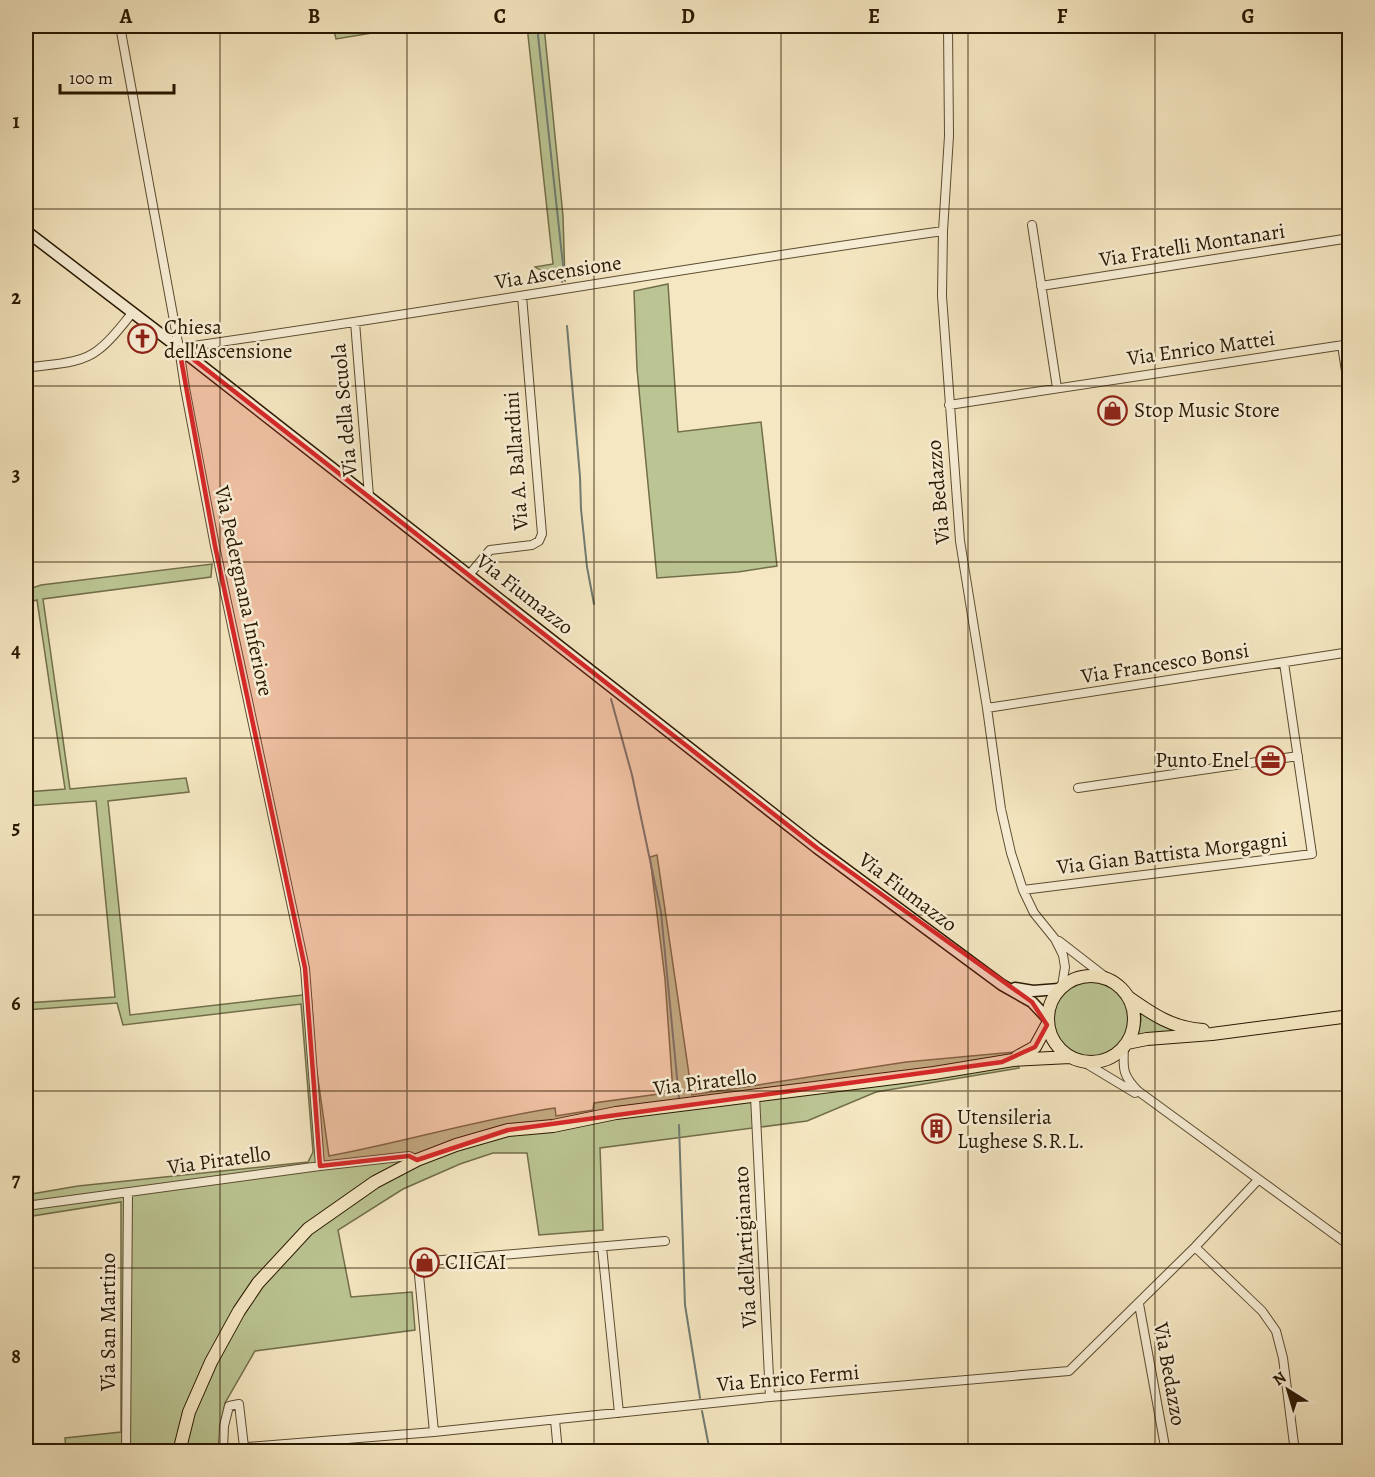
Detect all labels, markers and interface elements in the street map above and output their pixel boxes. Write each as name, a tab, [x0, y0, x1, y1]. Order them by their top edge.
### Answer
text: A	[119, 3, 133, 30]
text: B	[308, 3, 320, 30]
text: C	[494, 3, 506, 30]
text: D	[681, 3, 695, 30]
text: E	[868, 3, 880, 30]
text: F	[1057, 3, 1068, 30]
text: G	[1241, 3, 1255, 30]
scale bar	[60, 57, 174, 95]
text: 100 m	[69, 66, 113, 90]
text: 1	[12, 108, 20, 135]
street label: Via Fratelli Montanari	[1096, 216, 1287, 274]
street label: Via Ascensione	[492, 248, 623, 296]
text: 2	[11, 284, 21, 311]
place label: Chiesa dell'Ascensione	[164, 313, 292, 365]
church icon: Chiesa dell'Ascensione	[127, 323, 159, 355]
street label: Via Enrico Mattei	[1124, 324, 1277, 372]
street label: Via della Scuola	[324, 342, 364, 478]
street label: Via A. Ballardini	[497, 391, 535, 532]
shop icon: Stop Music Store	[1097, 394, 1129, 426]
place label: Stop Music Store	[1134, 396, 1280, 424]
street label: Via Bedazzo	[920, 439, 957, 546]
text: 3	[12, 461, 20, 488]
street label: Via Pedergnana Inferiore	[208, 482, 280, 699]
street label: Via Fiumazzo	[470, 546, 580, 641]
street label: Via Francesco Bonsi	[1078, 636, 1251, 690]
text: 4	[11, 637, 21, 664]
office icon: Punto Enel	[1254, 744, 1286, 776]
place label: Punto Enel	[1155, 746, 1249, 774]
text: 5	[12, 814, 20, 841]
street label: Via Gian Battista Morgagni	[1054, 825, 1289, 881]
street label: Via Fiumazzo	[852, 845, 963, 938]
text: 6	[11, 990, 21, 1017]
street label: Via Piratello	[651, 1062, 758, 1102]
place label: Utensileria Lughese S.R.L.	[957, 1103, 1085, 1155]
building icon: Utensileria Lughese S.R.L.	[920, 1113, 952, 1145]
street label: Via Piratello	[165, 1139, 272, 1181]
street label: Via dell'Artigianato	[727, 1165, 763, 1330]
text: 7	[12, 1166, 21, 1193]
shop icon: CIICAI	[408, 1246, 440, 1278]
place label: CIICAI	[445, 1248, 506, 1276]
street label: Via San Martino	[94, 1253, 122, 1392]
street label: Via Bedazzo	[1147, 1319, 1193, 1428]
text: 8	[11, 1343, 21, 1370]
street label: Via Enrico Fermi	[715, 1358, 860, 1398]
north arrow	[1258, 1360, 1318, 1420]
text: N	[1268, 1366, 1291, 1391]

